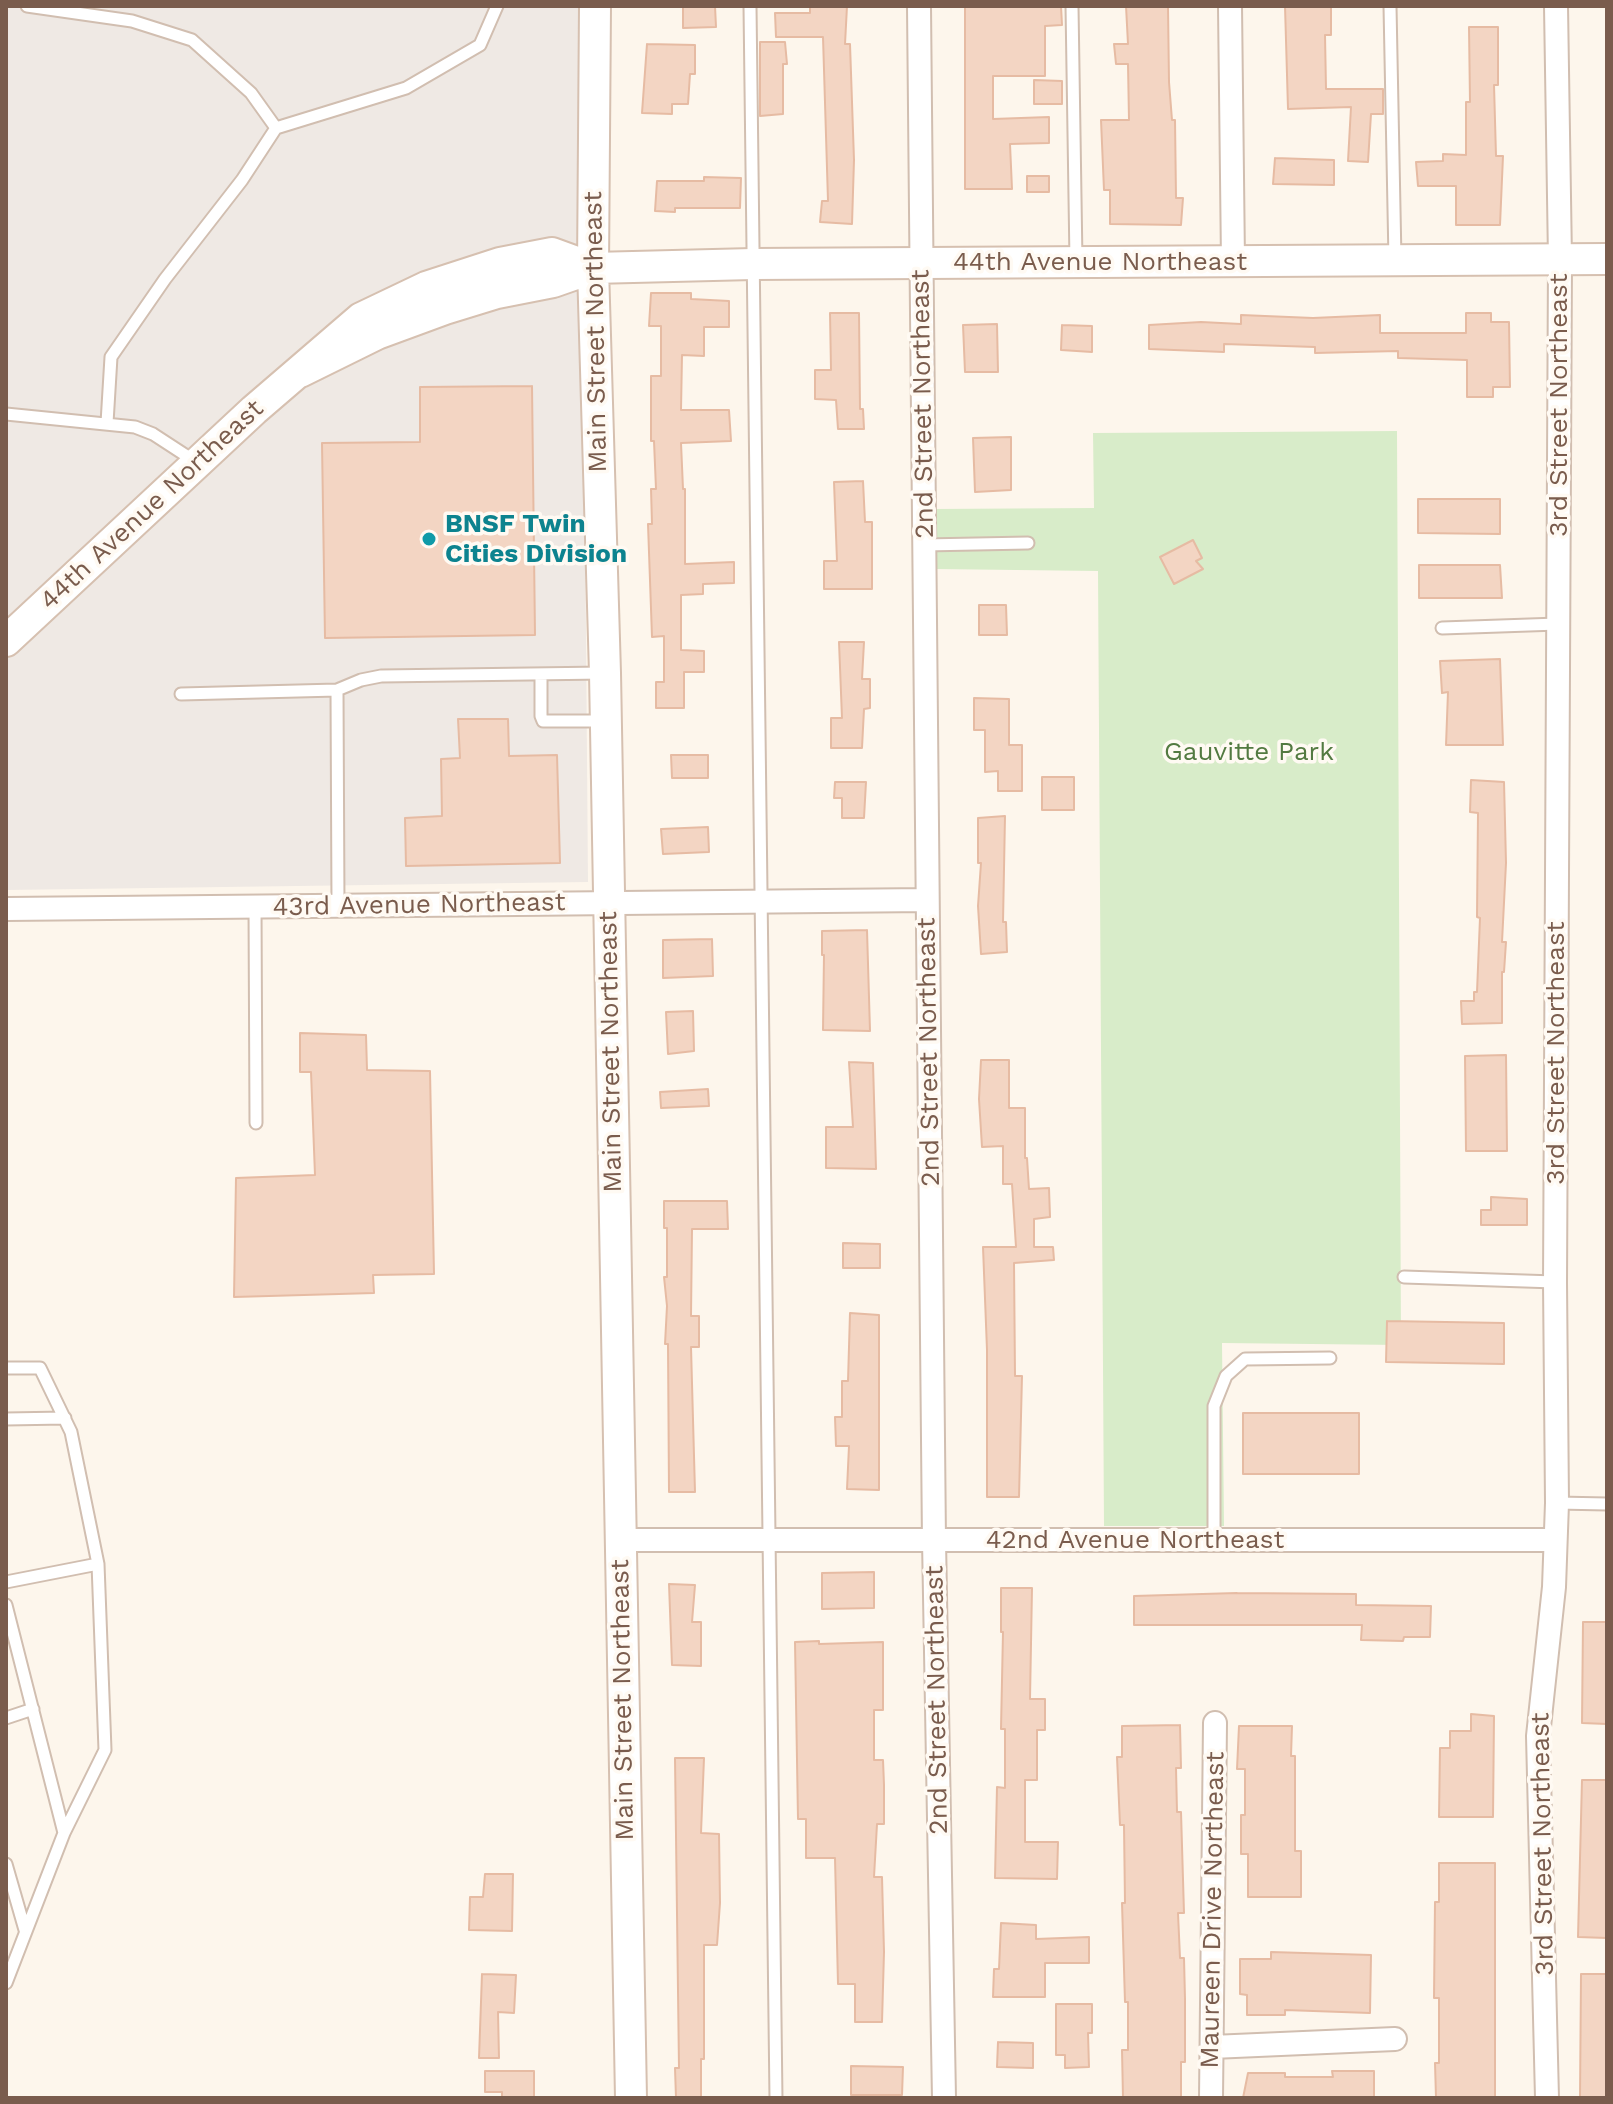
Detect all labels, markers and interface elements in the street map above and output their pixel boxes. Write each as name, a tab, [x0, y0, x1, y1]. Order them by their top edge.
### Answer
street label: Main Street Northeast	[578, 191, 614, 473]
street label: 44th Avenue Northeast	[953, 246, 1247, 278]
street label: 2nd Street Northeast	[905, 269, 941, 539]
street label: 3rd Street Northeast	[1543, 273, 1575, 537]
street label: 44th Avenue Northeast	[34, 393, 270, 617]
place label: BNSF Twin Cities Division	[445, 508, 627, 570]
marker: BNSF Twin Cities Division	[420, 530, 438, 548]
park label: Gauvitte Park	[1164, 736, 1334, 768]
street label: 43rd Avenue Northeast	[272, 887, 566, 923]
street label: Main Street Northeast	[593, 911, 629, 1193]
street label: 2nd Street Northeast	[911, 917, 947, 1187]
street label: 3rd Street Northeast	[1540, 921, 1572, 1185]
street label: 42nd Avenue Northeast	[986, 1524, 1284, 1556]
street label: Main Street Northeast	[605, 1559, 641, 1841]
street label: 2nd Street Northeast	[919, 1565, 955, 1835]
street label: 3rd Street Northeast	[1525, 1712, 1561, 1976]
street label: Maureen Drive Northeast	[1195, 1751, 1231, 2069]

